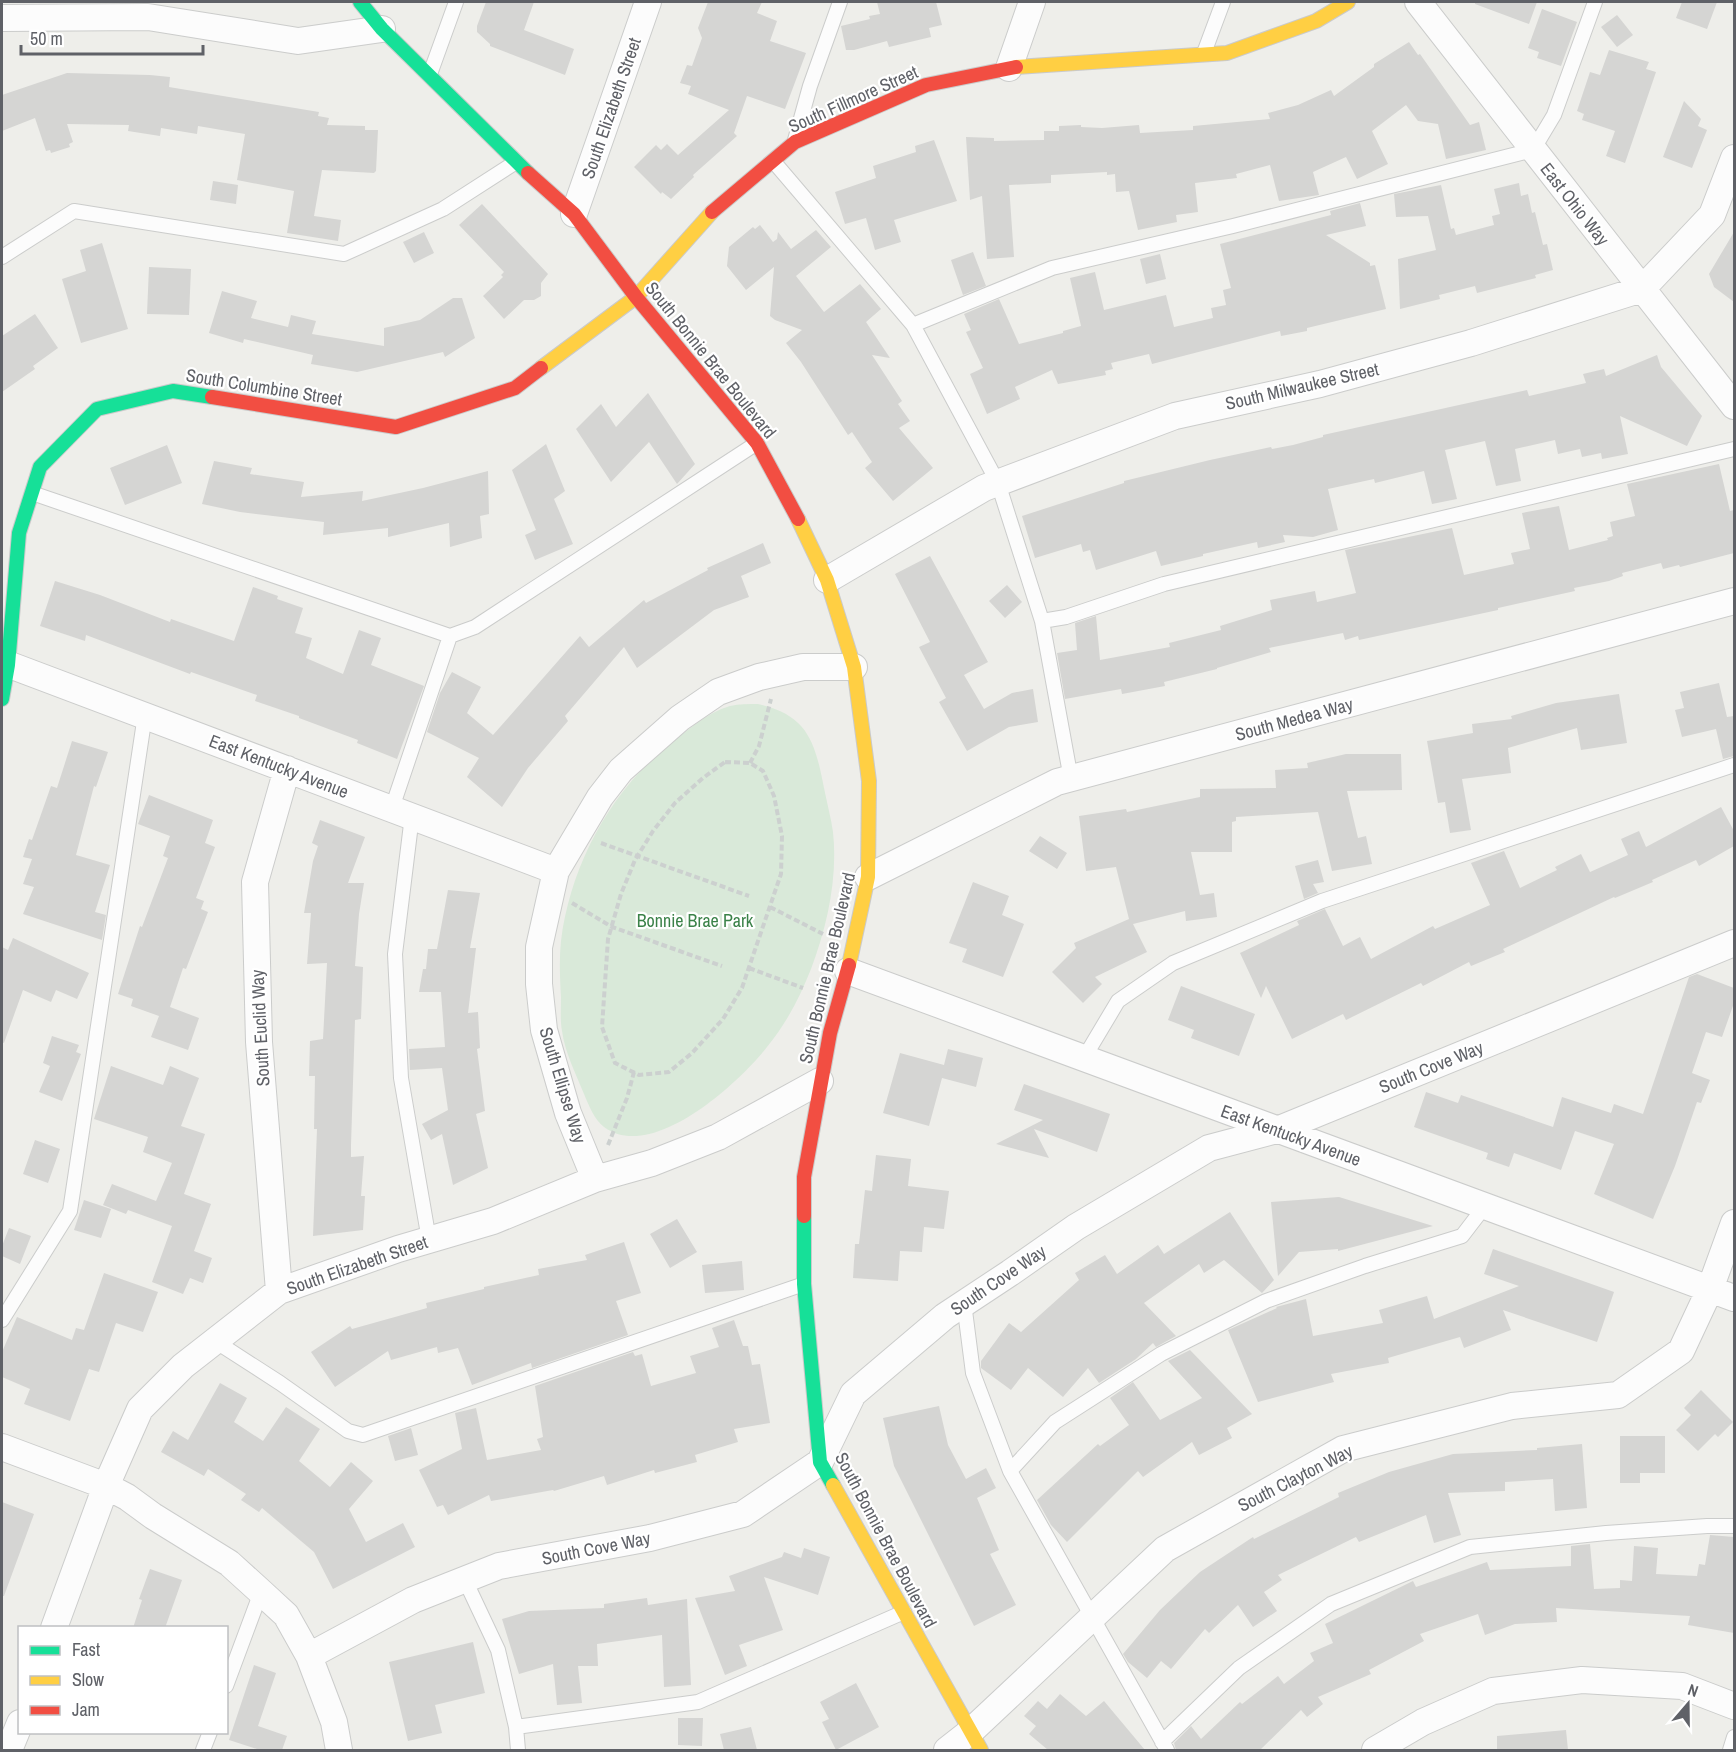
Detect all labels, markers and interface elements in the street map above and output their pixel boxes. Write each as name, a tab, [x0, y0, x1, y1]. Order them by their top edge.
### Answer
scale bar	[21, 18, 202, 56]
text: 50 m	[30, 26, 63, 51]
street label: South Elizabeth Street	[575, 34, 647, 182]
street label: South Fillmore Street	[784, 59, 922, 139]
street label: East Ohio Way	[1535, 157, 1616, 251]
street label: South Bonnie Brae Boulevard	[640, 276, 782, 444]
street label: South Milwaukee Street	[1223, 356, 1381, 416]
street label: South Columbine Street	[184, 362, 344, 412]
street label: South Medea Way	[1232, 691, 1356, 747]
street label: East Kentucky Avenue	[206, 728, 352, 804]
street label: South Bonnie Brae Boulevard	[793, 870, 861, 1066]
park label: Bonnie Brae Park	[637, 908, 754, 933]
street label: South Euclid Way	[244, 968, 276, 1087]
street label: South Ellipse Way	[533, 1024, 593, 1147]
street label: South Cove Way	[1375, 1035, 1487, 1099]
street label: East Kentucky Avenue	[1217, 1098, 1365, 1172]
street label: South Elizabeth Street	[283, 1229, 431, 1301]
street label: South Cove Way	[945, 1238, 1051, 1321]
street label: South Clayton Way	[1233, 1438, 1357, 1518]
street label: South Bonnie Brae Boulevard	[829, 1448, 943, 1632]
street label: South Cove Way	[540, 1525, 653, 1571]
legend	[18, 1626, 228, 1734]
text: Fast	[72, 1637, 100, 1662]
text: Slow	[72, 1667, 104, 1692]
north arrow	[1658, 1674, 1718, 1734]
text: N	[1685, 1678, 1701, 1702]
text: Jam	[72, 1697, 100, 1722]

